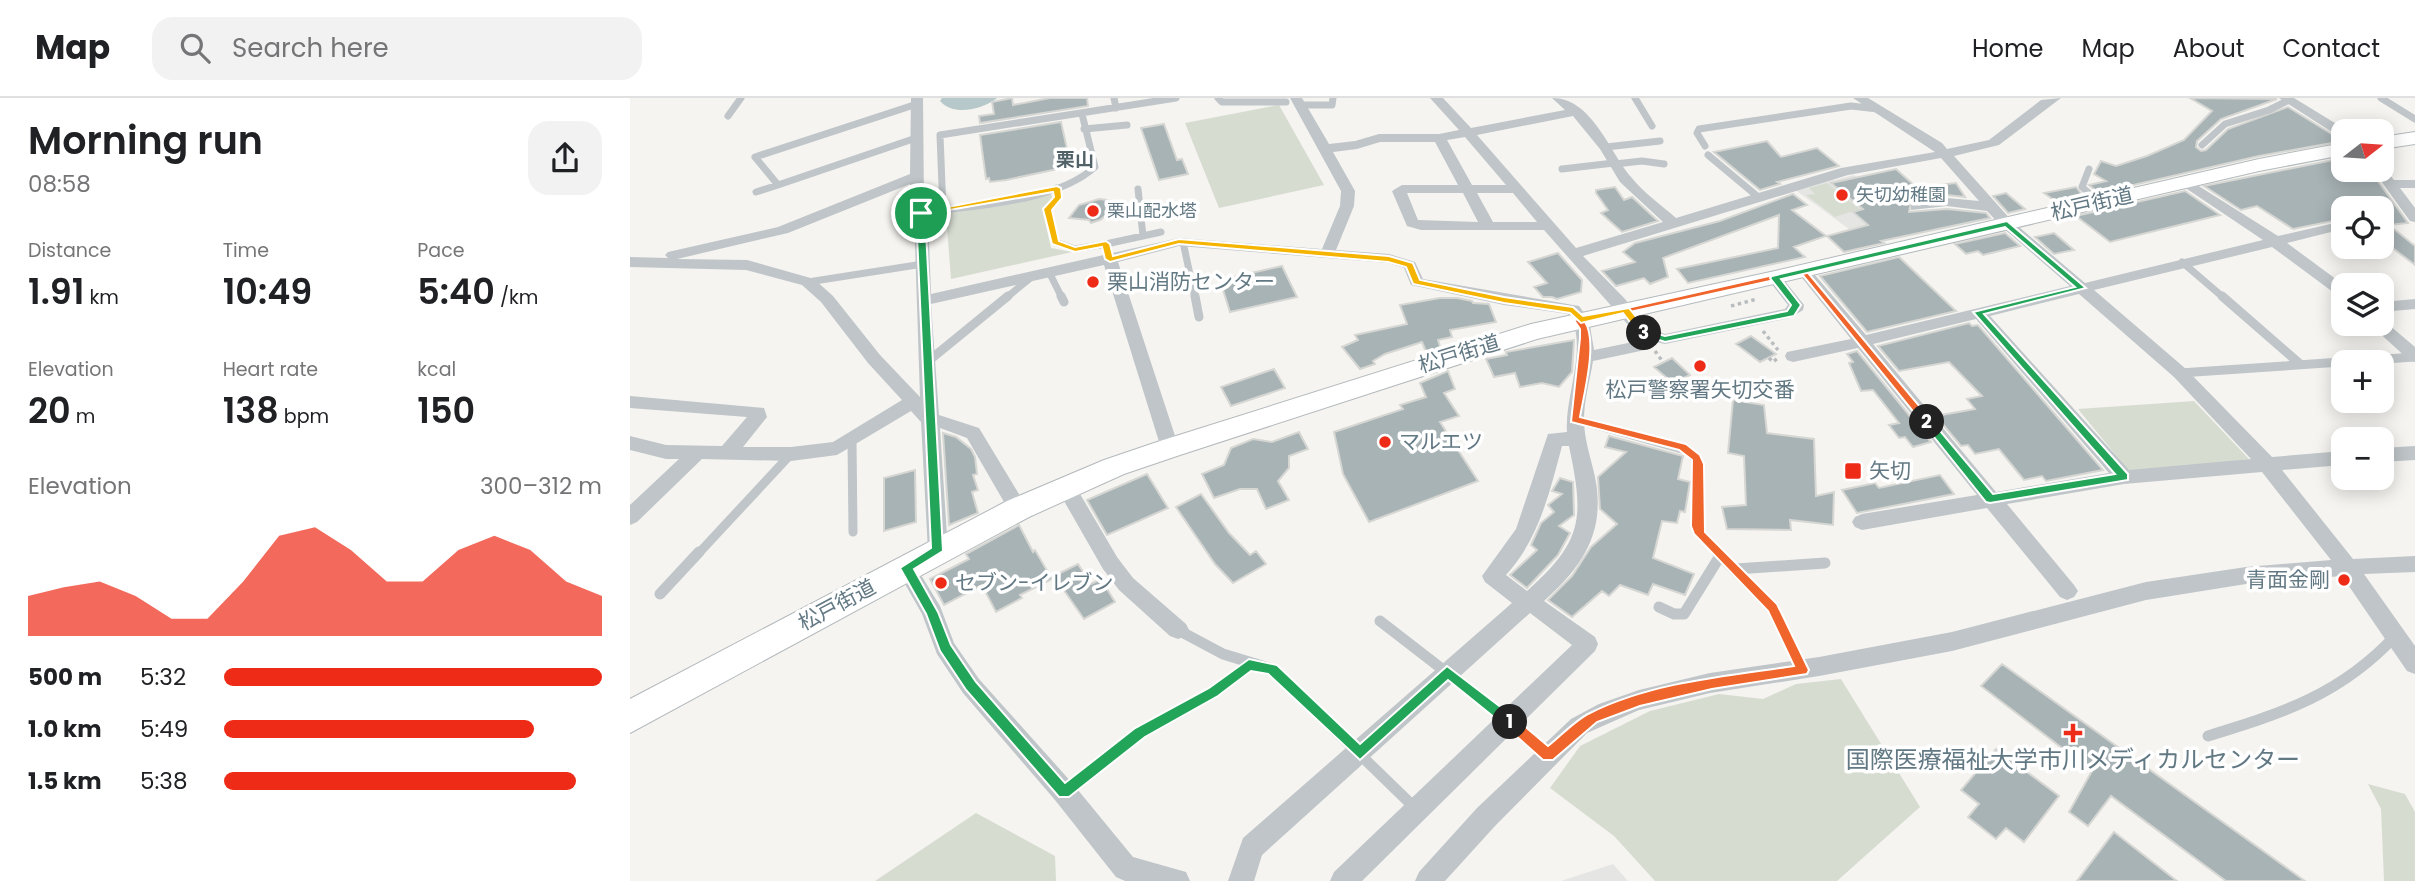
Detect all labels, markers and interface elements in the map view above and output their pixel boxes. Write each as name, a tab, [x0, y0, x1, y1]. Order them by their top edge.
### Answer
search box	[152, 17, 642, 80]
text: Map	[35, 24, 110, 71]
icon: search	[176, 29, 214, 67]
text: Search here	[232, 30, 389, 66]
text: Home	[1972, 32, 2044, 65]
text: Map	[2082, 32, 2135, 65]
text: About	[2173, 32, 2244, 65]
text: Contact	[2282, 32, 2380, 65]
text: Morning run	[28, 114, 263, 167]
north arrow	[2331, 119, 2394, 182]
map controls	[2331, 119, 2394, 490]
button: share	[528, 121, 602, 195]
district label: 栗山	[1056, 146, 1094, 173]
text: 08:58	[28, 168, 91, 200]
street label: 松戸街道	[2048, 180, 2136, 227]
place label: 矢切幼稚園	[1856, 182, 1946, 207]
pin	[891, 183, 951, 243]
marker: 矢切幼稚園	[1834, 187, 1850, 203]
icon: arrive	[902, 194, 940, 232]
button: locate	[2331, 196, 2394, 259]
place label: 栗山配水塔	[1107, 198, 1197, 223]
marker: 栗山配水塔	[1085, 203, 1101, 219]
text: Distance	[28, 237, 111, 264]
text: Time	[223, 237, 269, 264]
text: Pace	[417, 237, 465, 264]
text: 1.91	[28, 267, 84, 316]
text: 10:49	[223, 267, 312, 316]
text: 5:40	[417, 267, 495, 316]
place label: 栗山消防センター	[1107, 267, 1275, 296]
button: layers	[2331, 273, 2394, 336]
marker: 栗山消防センター	[1085, 274, 1101, 290]
text: km	[84, 284, 119, 311]
text: /km	[495, 284, 538, 311]
pin: 3	[1626, 316, 1662, 350]
text: 3	[1638, 319, 1649, 346]
street label: 松戸街道	[1414, 327, 1503, 380]
button: +	[2331, 350, 2394, 413]
text: Elevation	[28, 356, 114, 383]
text: Heart rate	[223, 356, 318, 383]
text: kcal	[417, 356, 456, 383]
marker: 松戸警察署矢切交番	[1692, 358, 1708, 374]
place label: 松戸警察署矢切交番	[1606, 375, 1795, 404]
text: 20	[28, 386, 71, 435]
text: 138	[223, 386, 279, 435]
text: 150	[417, 386, 475, 435]
text: m	[71, 403, 95, 430]
text: bpm	[279, 403, 329, 430]
pin: 2	[1910, 404, 1944, 440]
text: 2	[1921, 408, 1932, 435]
place label: マルエツ	[1399, 427, 1483, 456]
button: −	[2331, 427, 2394, 490]
marker: マルエツ	[1377, 434, 1393, 450]
place label: 矢切	[1869, 456, 1911, 485]
marker: 矢切	[1843, 461, 1863, 481]
text: Elevation	[28, 470, 132, 502]
text: 300–312 m	[480, 470, 602, 502]
place label: 青面金剛	[2246, 565, 2330, 594]
place label: セブン-イレブン	[955, 568, 1114, 597]
street label: 松戸街道	[793, 572, 881, 637]
marker: 青面金剛	[2336, 572, 2352, 588]
marker: セブン-イレブン	[933, 575, 949, 591]
text: 500 m	[28, 661, 102, 693]
text: 5:32	[140, 661, 186, 693]
pin: 1	[1492, 704, 1528, 740]
text: 1	[1506, 708, 1513, 735]
text: 1.0 km	[28, 713, 102, 745]
text: 5:49	[140, 713, 188, 745]
marker: 国際医療福祉大学市川メディカルセンター	[2063, 723, 2083, 743]
place label: 国際医療福祉大学市川メディカルセンター	[1846, 743, 2300, 776]
text: 1.5 km	[28, 765, 102, 797]
text: 5:38	[140, 765, 187, 797]

